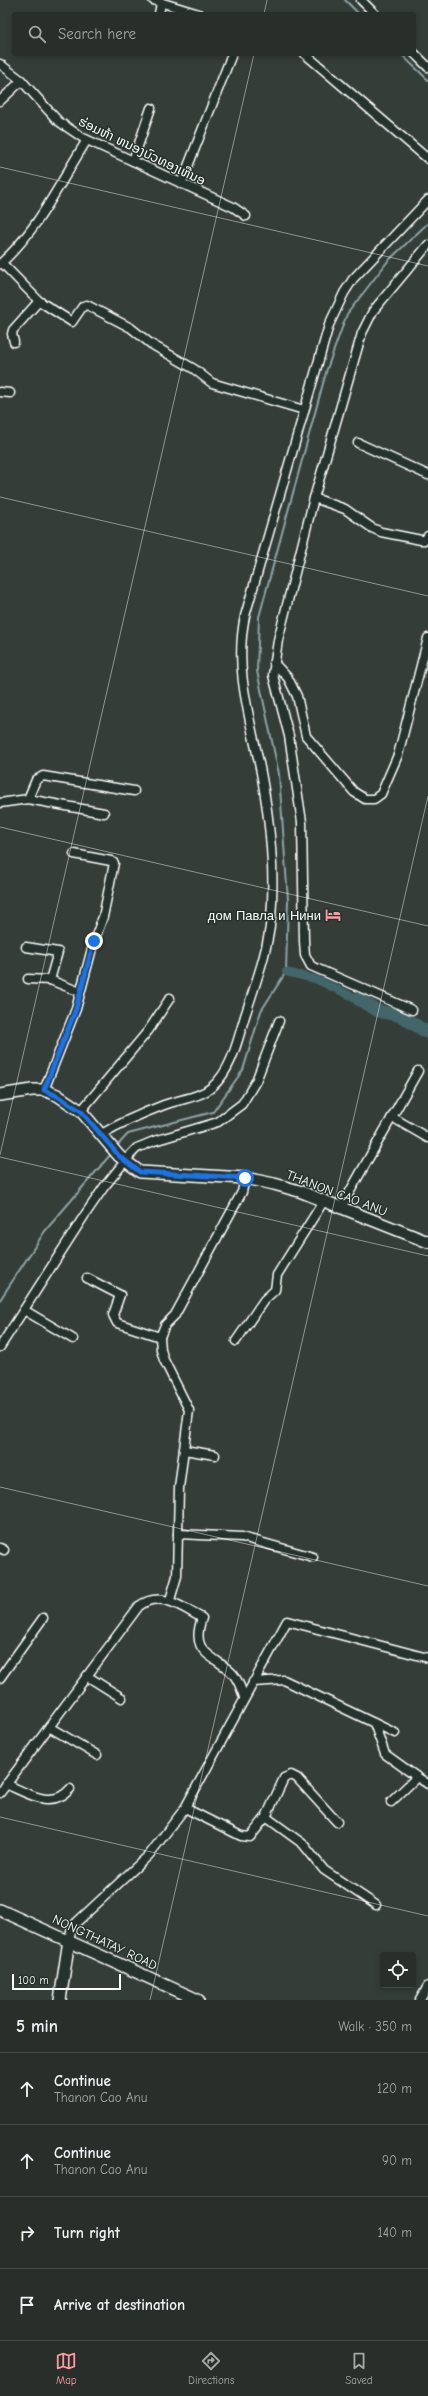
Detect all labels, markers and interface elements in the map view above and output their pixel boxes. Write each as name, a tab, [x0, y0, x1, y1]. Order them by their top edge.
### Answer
search box	[12, 12, 416, 56]
icon: search	[26, 23, 48, 45]
text: Search here	[58, 25, 136, 43]
street label: ຮ່ອມຫ້າ ຫນອງບົວທອງເຫືນອ	[76, 114, 208, 188]
hotel icon: дом Павла и Нини	[324, 906, 342, 924]
place label: дом Павла и Нини	[208, 908, 321, 923]
route end	[85, 932, 103, 950]
street label: THANON CAO ANU	[284, 1167, 390, 1219]
route start	[236, 1169, 254, 1187]
street label: NONGTHATAY ROAD	[50, 1911, 160, 1973]
map controls	[380, 1952, 416, 1988]
button: locate	[380, 1952, 416, 1988]
scale bar	[12, 1972, 121, 1991]
text: 100 m	[18, 1974, 49, 1987]
text: 5 min	[16, 2017, 58, 2036]
text: Walk · 350 m	[338, 2019, 412, 2034]
text: Continue	[54, 2072, 111, 2090]
icon: ahead	[16, 2078, 38, 2100]
text: 120 m	[377, 2081, 412, 2096]
text: Thanon Cao Anu	[54, 2090, 147, 2105]
text: Continue	[54, 2144, 111, 2162]
icon: ahead	[16, 2150, 38, 2172]
text: 90 m	[382, 2153, 412, 2168]
text: Thanon Cao Anu	[54, 2162, 147, 2177]
icon: right	[16, 2222, 38, 2244]
text: Turn right	[54, 2224, 120, 2242]
text: 140 m	[378, 2225, 412, 2240]
icon: arrive	[16, 2294, 38, 2316]
text: Arrive at destination	[54, 2296, 185, 2314]
tab: Map	[55, 2350, 77, 2387]
tab: Directions	[188, 2350, 235, 2387]
tab: Saved	[345, 2350, 373, 2387]

